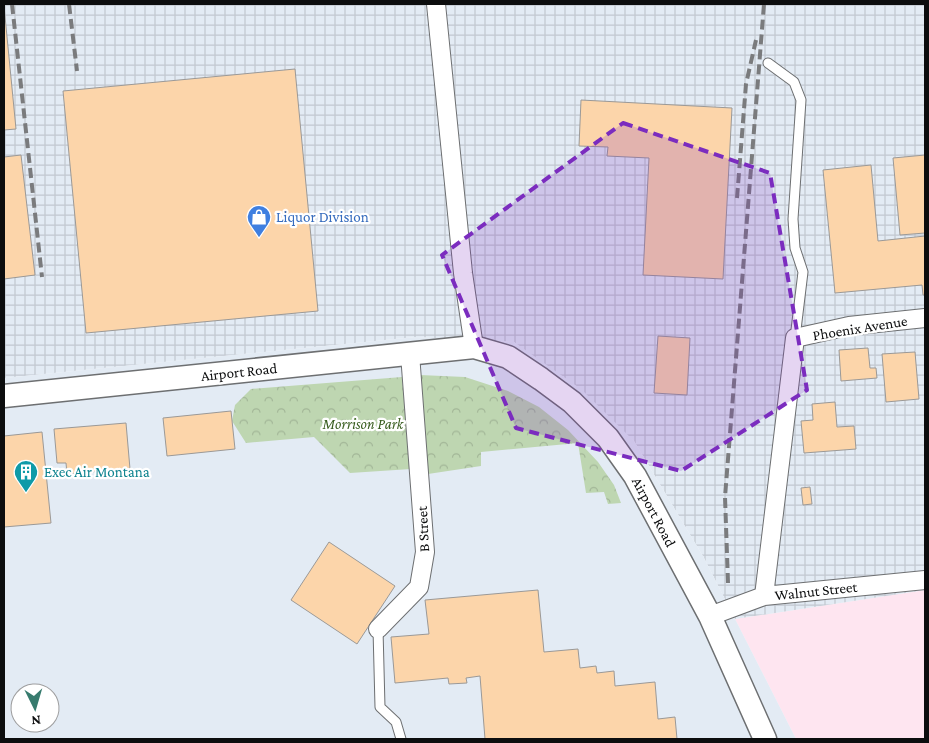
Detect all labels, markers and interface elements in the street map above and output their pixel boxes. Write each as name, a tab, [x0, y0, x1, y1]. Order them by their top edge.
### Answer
shop icon: Liquor Division	[246, 204, 272, 238]
place label: Liquor Division	[276, 209, 369, 226]
street label: Phoenix Avenue	[812, 313, 909, 343]
street label: Airport Road	[200, 360, 278, 385]
park label: Morrison Park	[322, 416, 405, 432]
building icon: Exec Air Montana	[13, 459, 39, 493]
place label: Exec Air Montana	[44, 464, 150, 480]
street label: Airport Road	[628, 474, 679, 550]
street label: B Street	[414, 505, 432, 552]
street label: Walnut Street	[774, 579, 859, 603]
north arrow	[10, 683, 60, 733]
text: N	[30, 713, 42, 729]

